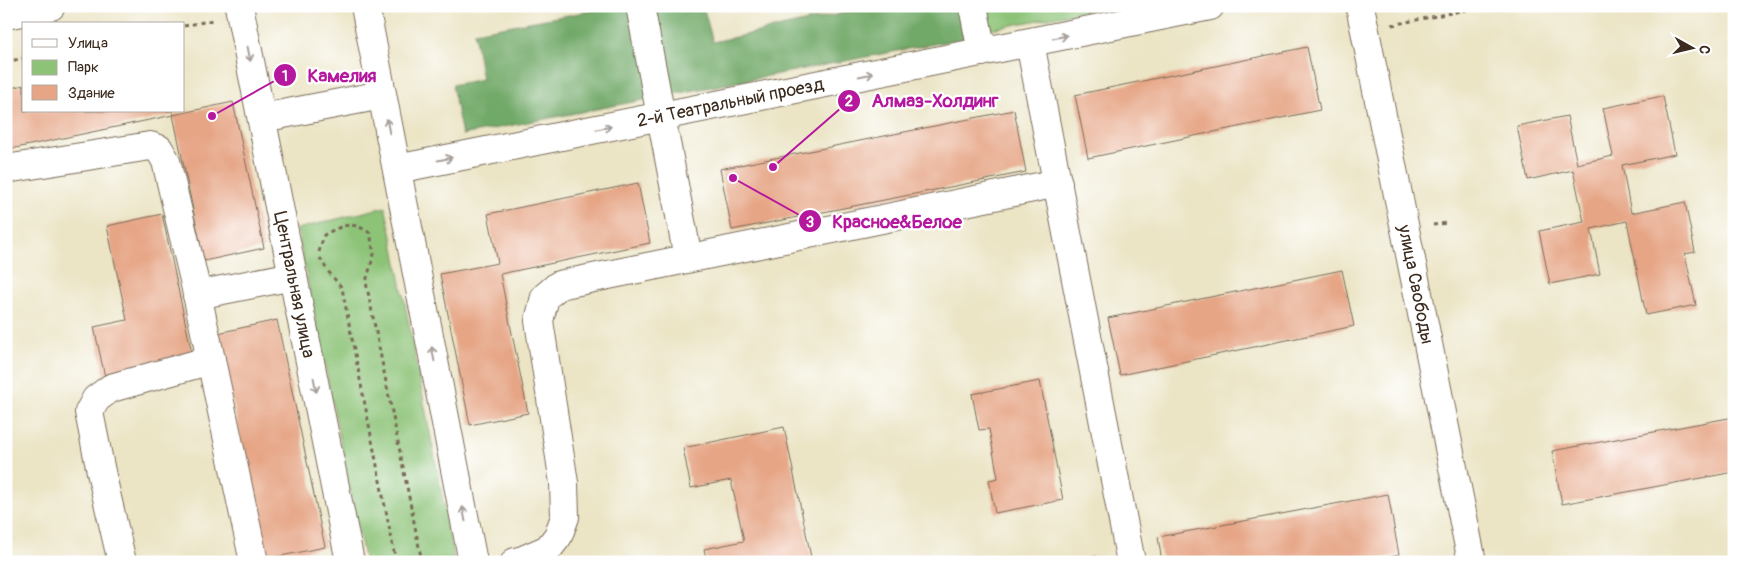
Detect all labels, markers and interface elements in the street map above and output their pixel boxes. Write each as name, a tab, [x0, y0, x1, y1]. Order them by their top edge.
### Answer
legend	[22, 22, 185, 112]
north arrow	[1668, 22, 1718, 72]
one-way arrow	[1051, 31, 1067, 41]
text: Улица	[68, 34, 108, 53]
text: С	[1695, 44, 1713, 56]
one-way arrow	[244, 46, 254, 62]
text: Парк	[68, 58, 99, 77]
callout: Камелия	[273, 58, 387, 92]
text: Камелия	[307, 64, 377, 88]
text: 1	[282, 67, 288, 86]
one-way arrow	[858, 70, 874, 80]
street label: 2-й Театральный проезд	[635, 72, 826, 132]
text: Здание	[68, 84, 115, 103]
callout: Алмаз-Холдинг	[837, 84, 1009, 118]
text: Алмаз-Холдинг	[871, 89, 999, 113]
text: 2	[845, 92, 853, 111]
one-way arrow	[383, 119, 393, 135]
one-way arrow	[595, 122, 611, 132]
one-way arrow	[436, 154, 452, 164]
callout: Красное&Белое	[797, 204, 972, 238]
street label: Центральная улица	[269, 209, 320, 360]
text: Красное&Белое	[832, 210, 962, 234]
text: 3	[806, 213, 814, 232]
street label: улица Свободы	[1393, 222, 1439, 346]
one-way arrow	[428, 347, 437, 363]
one-way arrow	[310, 377, 320, 393]
one-way arrow	[459, 506, 468, 522]

